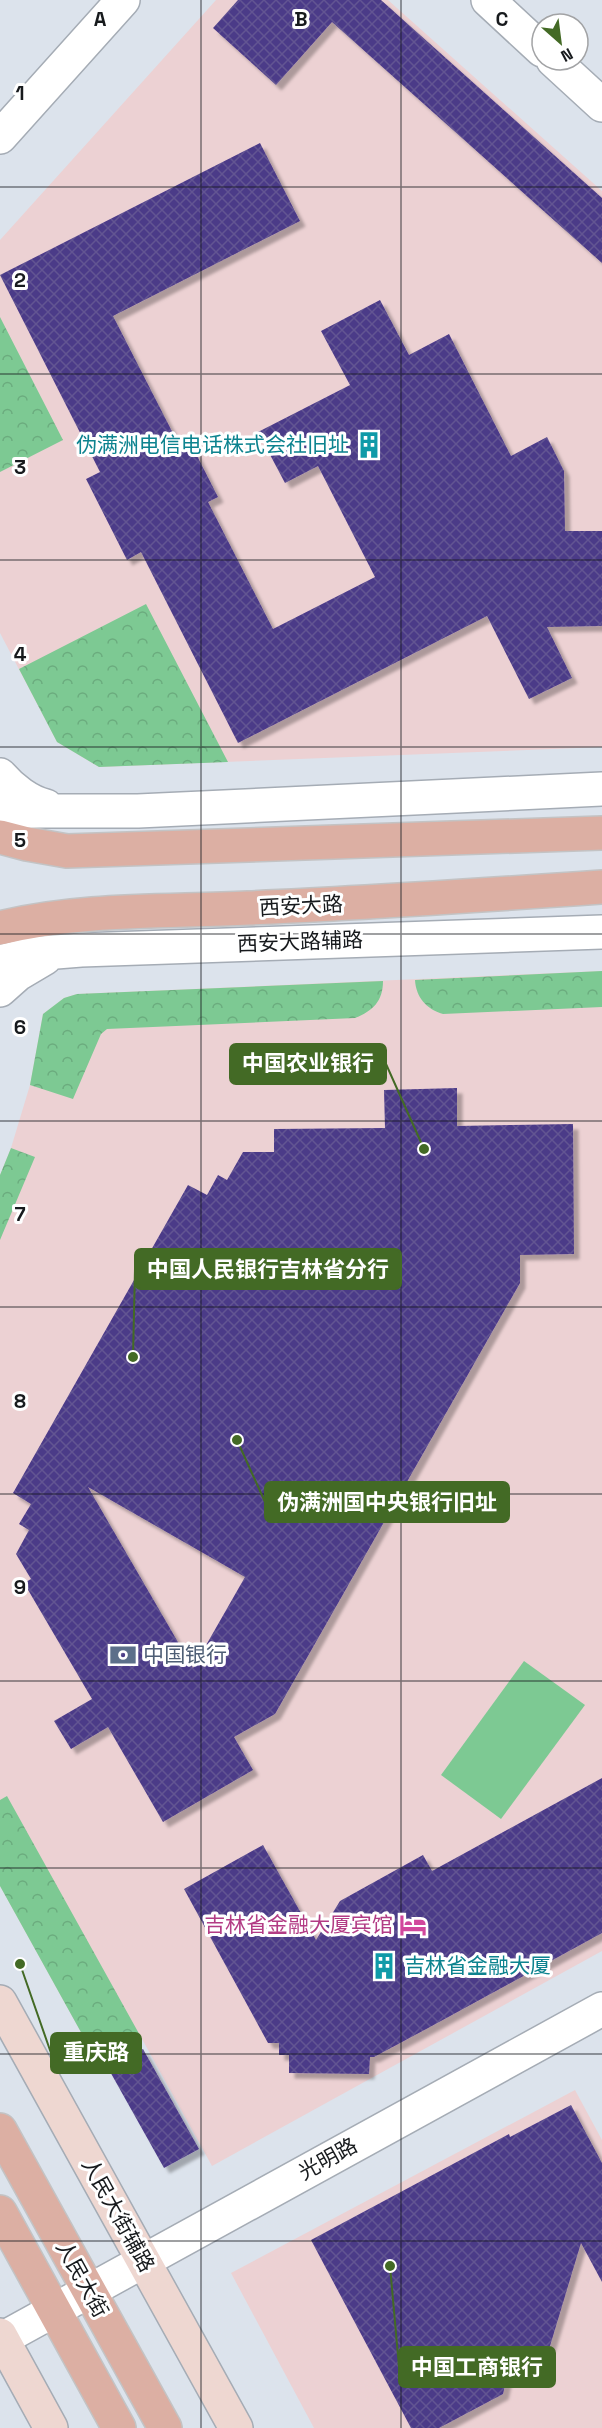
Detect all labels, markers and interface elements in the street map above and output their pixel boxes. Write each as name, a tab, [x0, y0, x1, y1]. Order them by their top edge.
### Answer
text: A	[94, 6, 107, 32]
text: B	[294, 6, 308, 32]
text: C	[496, 6, 509, 32]
north arrow	[530, 12, 590, 72]
text: N	[557, 43, 576, 67]
text: 1	[15, 80, 25, 106]
text: 2	[14, 267, 26, 293]
building icon: 伪满洲电信电话株式会社旧址	[354, 430, 384, 460]
place label: 伪满洲电信电话株式会社旧址	[76, 431, 349, 458]
text: 3	[14, 454, 26, 480]
text: 4	[14, 641, 27, 667]
text: 5	[14, 827, 26, 853]
street label: 西安大路	[258, 890, 344, 921]
street label: 西安大路辅路	[237, 926, 363, 957]
text: 6	[14, 1014, 26, 1040]
callout: 中国农业银行	[230, 1044, 386, 1084]
text: 中国农业银行	[242, 1049, 374, 1077]
text: 7	[14, 1201, 26, 1227]
callout: 中国人民银行吉林省分行	[135, 1249, 401, 1289]
text: 中国人民银行吉林省分行	[147, 1255, 389, 1283]
text: 8	[14, 1388, 26, 1414]
callout: 伪满洲国中央银行旧址	[265, 1482, 509, 1522]
text: 伪满洲国中央银行旧址	[277, 1488, 497, 1516]
text: 9	[14, 1574, 26, 1600]
bank icon: 中国银行	[108, 1640, 138, 1670]
place label: 中国银行	[143, 1641, 227, 1668]
hotel icon: 吉林省金融大厦宾馆	[398, 1910, 428, 1940]
place label: 吉林省金融大厦宾馆	[204, 1911, 393, 1938]
building icon: 吉林省金融大厦	[369, 1951, 399, 1981]
place label: 吉林省金融大厦	[404, 1952, 551, 1979]
callout: 重庆路	[51, 2033, 141, 2073]
text: 重庆路	[63, 2038, 129, 2066]
street label: 光明路	[294, 2131, 362, 2186]
street label: 人民大街辅路	[76, 2153, 161, 2276]
street label: 人民大街	[50, 2235, 115, 2322]
callout: 中国工商银行	[399, 2347, 555, 2387]
text: 中国工商银行	[411, 2353, 543, 2381]

